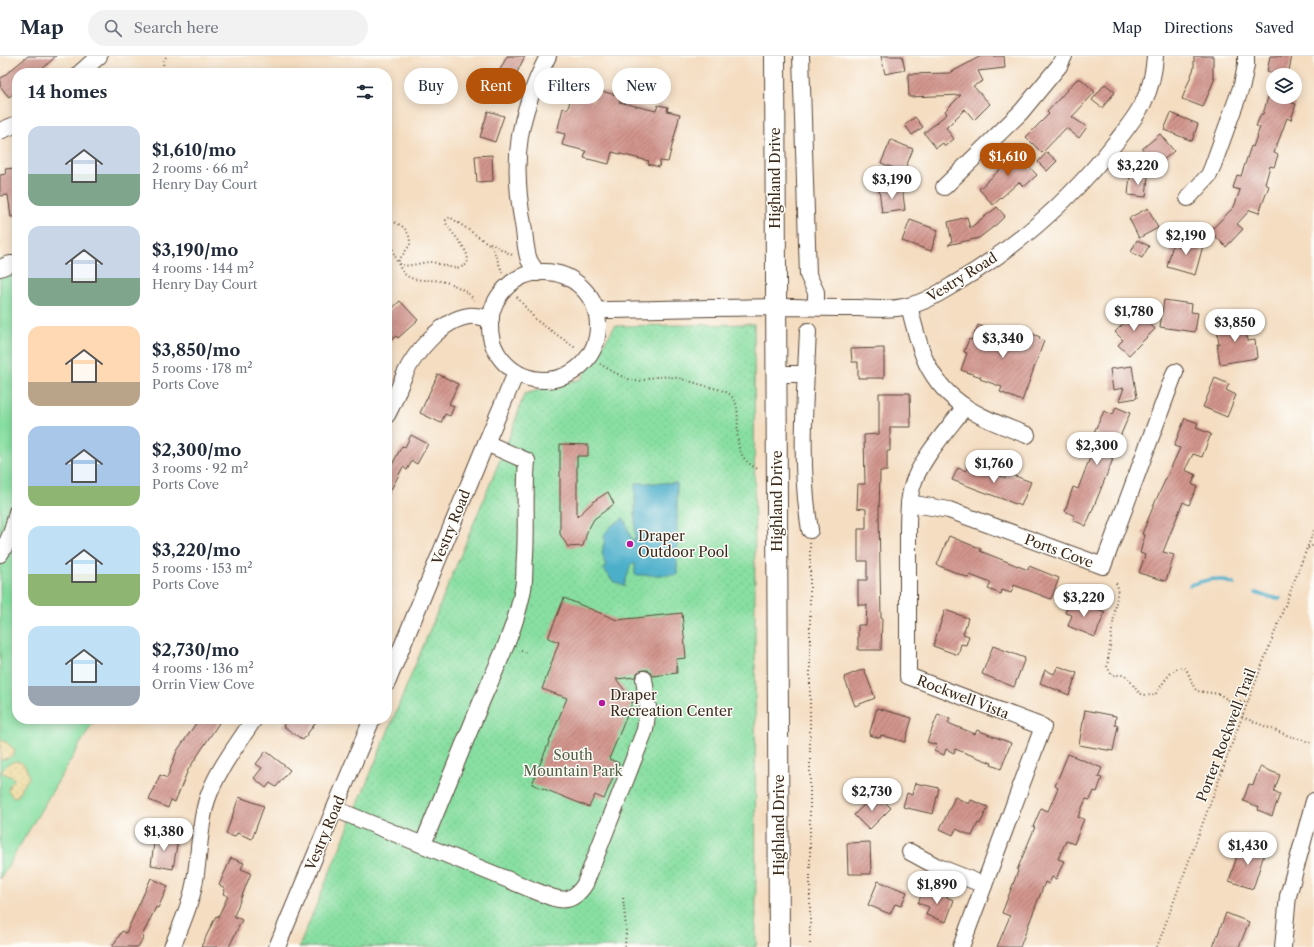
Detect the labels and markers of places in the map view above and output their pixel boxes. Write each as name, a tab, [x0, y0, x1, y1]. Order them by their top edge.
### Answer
pin: $1,610	[975, 143, 1041, 177]
pin: $3,220	[1105, 152, 1171, 186]
pin: $3,190	[859, 166, 925, 200]
pin: $2,190	[1153, 222, 1219, 256]
pin: $1,780	[1101, 298, 1167, 332]
pin: $3,850	[1202, 309, 1268, 343]
pin: $3,340	[970, 325, 1036, 359]
pin: $2,300	[1064, 432, 1130, 466]
pin: $1,760	[961, 450, 1027, 484]
place label: Draper Outdoor Pool	[638, 527, 728, 561]
marker: Draper Outdoor Pool	[625, 539, 635, 549]
pin: $3,220	[1051, 584, 1117, 618]
place label: Draper Recreation Center	[610, 686, 733, 720]
marker: Draper Recreation Center	[597, 698, 607, 708]
pin: $2,730	[839, 778, 905, 812]
pin: $1,380	[131, 818, 197, 852]
pin: $1,430	[1215, 832, 1281, 866]
pin: $1,890	[904, 871, 970, 905]

